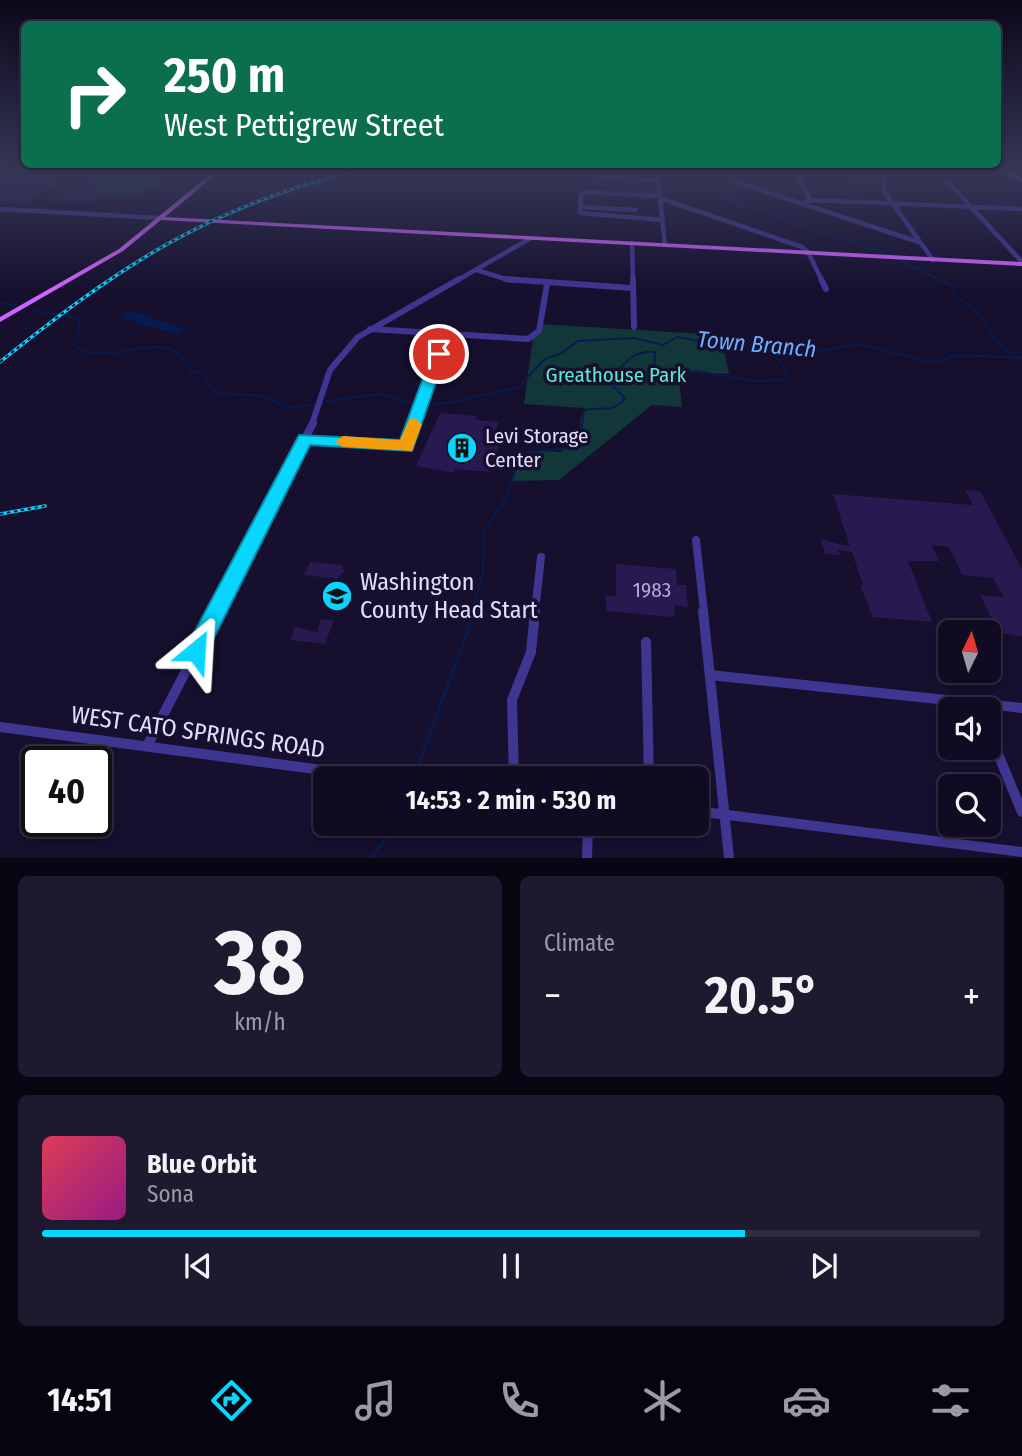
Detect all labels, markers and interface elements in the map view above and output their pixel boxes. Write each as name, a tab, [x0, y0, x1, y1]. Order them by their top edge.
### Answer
text: 250 m	[164, 46, 285, 105]
icon: right	[49, 49, 140, 140]
text: West Pettigrew Street	[164, 106, 444, 144]
pin	[409, 324, 469, 384]
water label: Town Branch	[696, 325, 818, 363]
icon: arrive	[420, 335, 458, 373]
park label: Greathouse Park	[546, 362, 687, 388]
place label: Levi Storage Center	[485, 423, 588, 473]
building icon: Levi Storage Center	[445, 431, 479, 465]
place label: Washington County Head Start	[360, 568, 538, 624]
house number: 1983	[633, 577, 671, 603]
school or university icon: Washington County Head Start	[320, 579, 354, 613]
position arrow	[159, 614, 233, 688]
north arrow	[938, 620, 1001, 682]
map controls	[938, 620, 1001, 837]
button: sound	[938, 697, 1001, 760]
street label: WEST CATO SPRINGS ROAD	[69, 700, 327, 764]
speed limit sign: 40	[21, 746, 112, 837]
button: search	[938, 774, 1001, 837]
text: 14:53 · 2 min · 530 m	[406, 785, 616, 816]
text: 38	[214, 908, 306, 1017]
text: Climate	[544, 929, 615, 957]
text: 20.5°	[705, 964, 819, 1027]
text: −	[544, 973, 561, 1019]
text: +	[963, 973, 980, 1019]
text: km/h	[234, 1008, 286, 1036]
text: Blue Orbit	[147, 1149, 257, 1180]
text: Sona	[147, 1180, 194, 1208]
icon: previous	[179, 1247, 217, 1285]
icon: pause	[492, 1247, 530, 1285]
icon: next	[805, 1247, 843, 1285]
icon: directions	[207, 1376, 256, 1425]
icon: music	[351, 1376, 400, 1425]
icon: phone	[495, 1376, 544, 1425]
icon: climate	[638, 1376, 687, 1425]
icon: car	[782, 1376, 831, 1425]
icon: filters	[926, 1376, 975, 1425]
text: 14:51	[47, 1381, 112, 1419]

